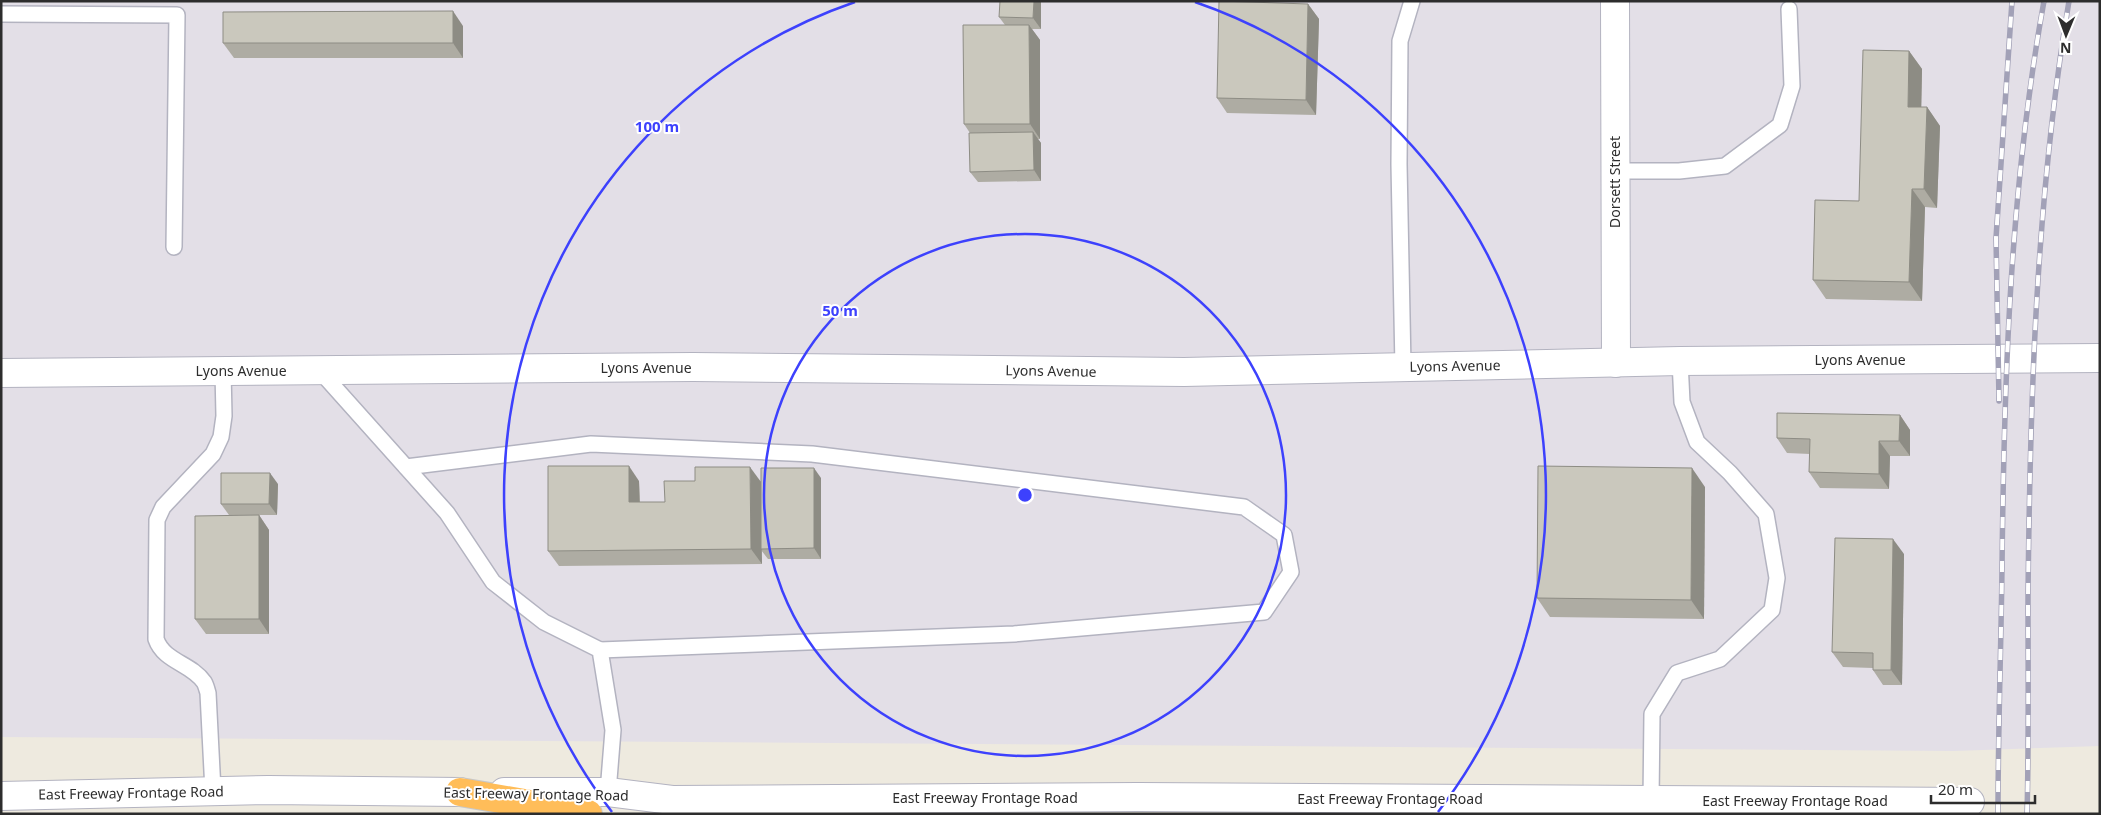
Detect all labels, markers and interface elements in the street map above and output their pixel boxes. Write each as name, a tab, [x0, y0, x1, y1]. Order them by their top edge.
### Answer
north arrow	[2041, 10, 2091, 60]
text: N	[2060, 39, 2072, 58]
text: 100 m	[635, 116, 679, 136]
street label: Dorsett Street	[1605, 136, 1624, 228]
text: 50 m	[822, 300, 858, 320]
street label: Lyons Avenue	[1814, 350, 1906, 369]
street label: Lyons Avenue	[1409, 355, 1501, 376]
street label: Lyons Avenue	[600, 358, 692, 377]
street label: Lyons Avenue	[1005, 360, 1097, 381]
street label: Lyons Avenue	[195, 361, 287, 380]
centre of rings	[1016, 486, 1034, 504]
scale bar	[1931, 772, 2035, 804]
text: 20 m	[1938, 779, 1973, 799]
street label: East Freeway Frontage Road	[38, 781, 224, 804]
street label: East Freeway Frontage Road	[443, 782, 629, 805]
street label: East Freeway Frontage Road	[892, 788, 1078, 807]
street label: East Freeway Frontage Road	[1297, 789, 1483, 808]
street label: East Freeway Frontage Road	[1702, 791, 1888, 810]

